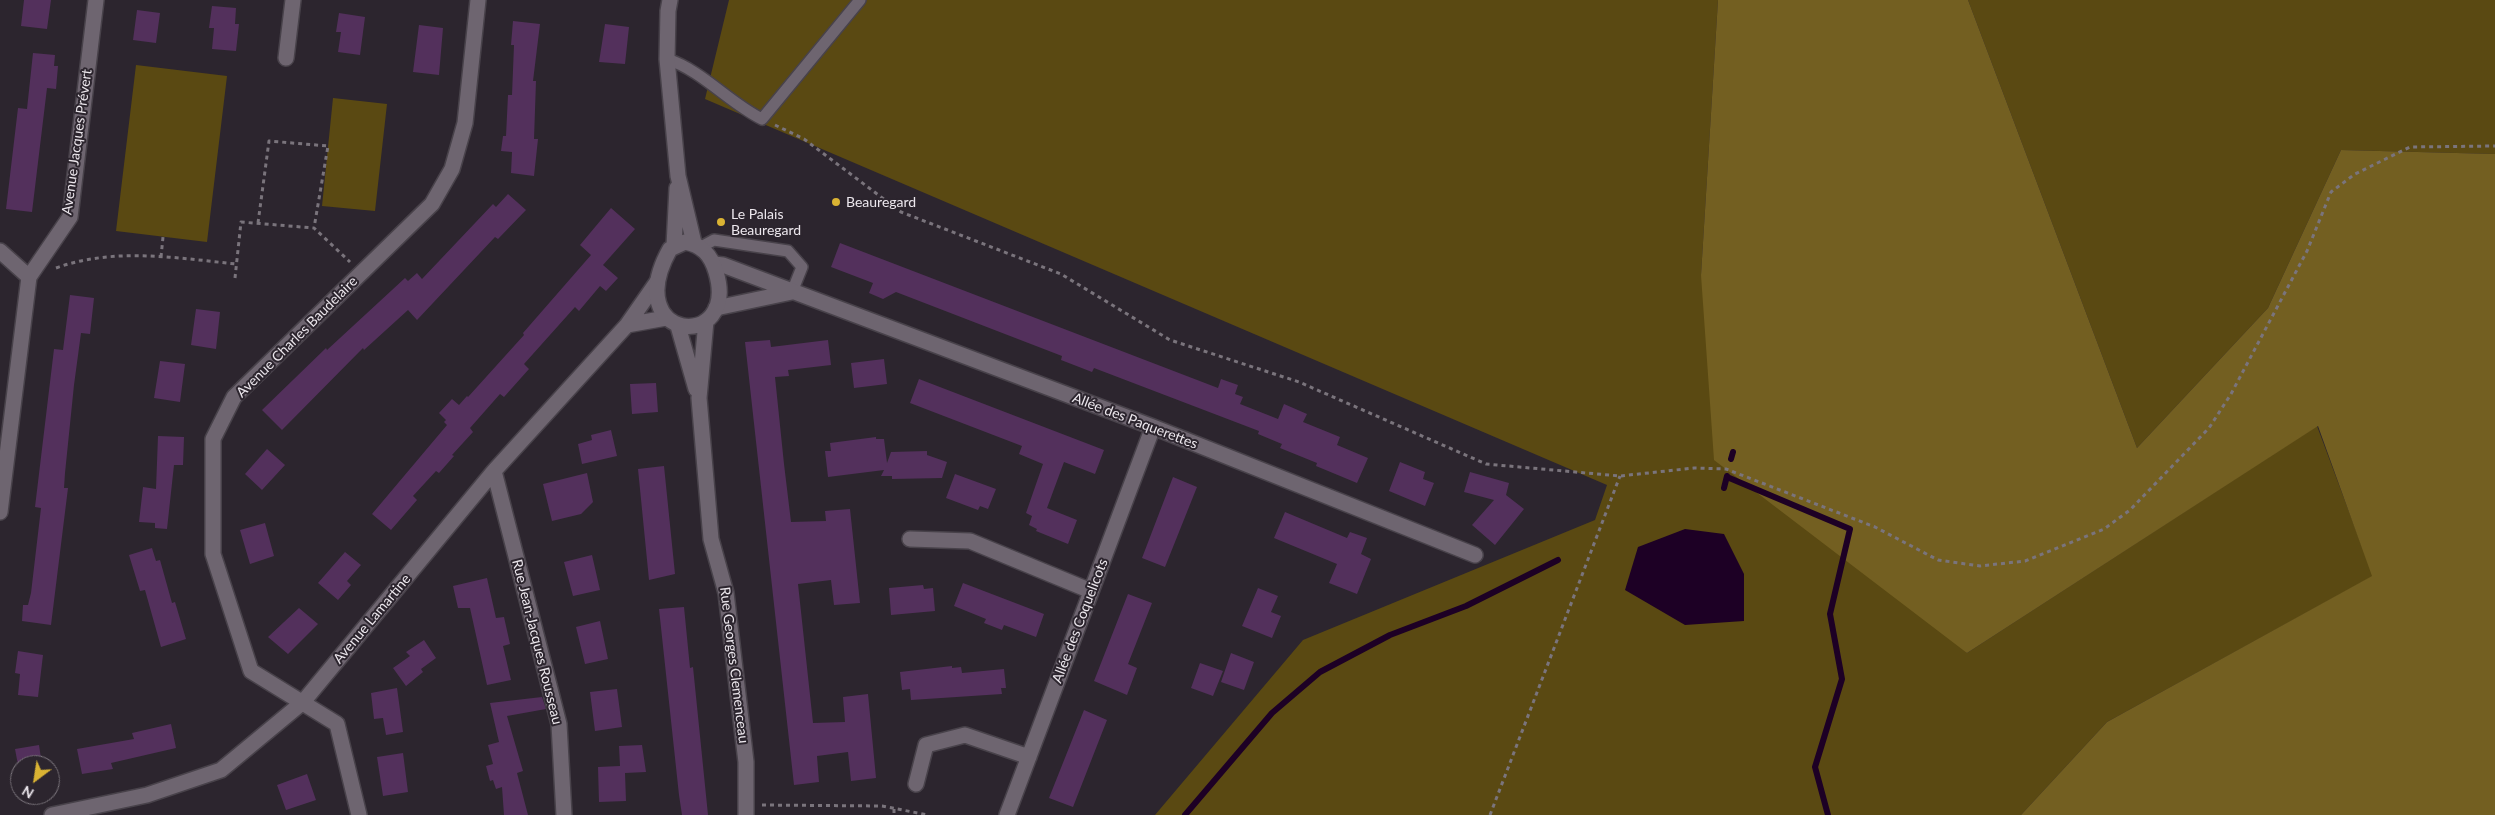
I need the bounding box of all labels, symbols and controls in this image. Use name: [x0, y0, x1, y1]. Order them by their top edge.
street label: Avenue Jacques Prévert: [58, 68, 96, 216]
place label: Beauregard: [846, 194, 916, 210]
marker: Beauregard: [830, 196, 842, 208]
place label: Le Palais Beauregard: [731, 206, 801, 238]
marker: Le Palais Beauregard: [715, 216, 727, 228]
street label: Avenue Charles Baudelaire: [233, 273, 361, 401]
street label: Allée des Paquerettes: [1070, 389, 1200, 453]
street label: Allée des Coquelicots: [1049, 557, 1111, 685]
street label: Rue Jean-Jacques Rousseau: [508, 558, 566, 726]
street label: Avenue Lamartine: [330, 571, 414, 667]
street label: Rue Georges Clemenceau: [716, 586, 752, 744]
north arrow: [10, 755, 60, 805]
text: N: [19, 782, 37, 802]

